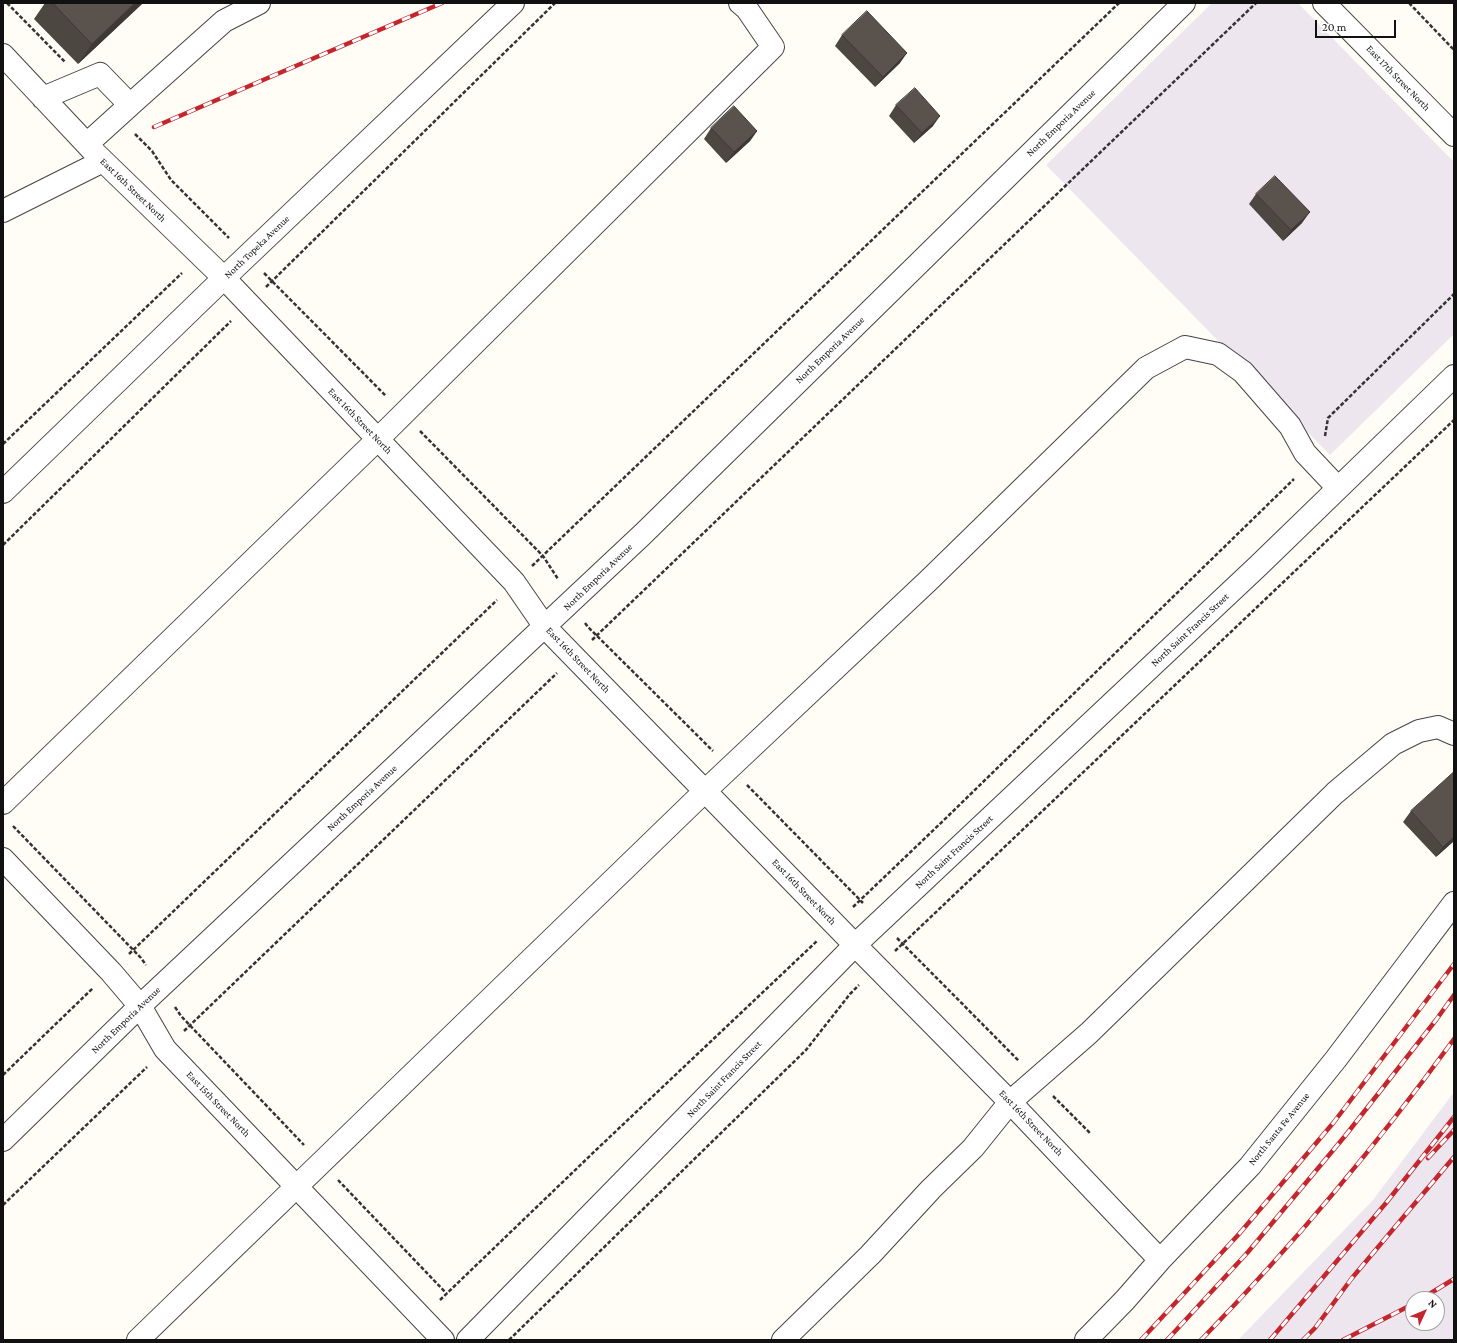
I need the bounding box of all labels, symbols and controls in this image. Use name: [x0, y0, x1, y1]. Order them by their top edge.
scale bar: [1317, 12, 1398, 38]
text: 20 m: [1322, 20, 1346, 34]
street label: East 17th Street North: [1364, 43, 1432, 113]
street label: North Emporia Avenue: [1024, 87, 1098, 159]
street label: East 16th Street North: [98, 155, 168, 225]
street label: North Topeka Avenue: [222, 213, 292, 281]
street label: North Emporia Avenue: [793, 314, 867, 386]
street label: East 16th Street North: [325, 386, 395, 456]
street label: North Emporia Avenue: [561, 541, 635, 613]
street label: North Saint Francis Street: [1149, 591, 1231, 669]
street label: East 16th Street North: [543, 625, 613, 695]
street label: North Emporia Avenue: [324, 762, 400, 834]
street label: North Saint Francis Street: [913, 813, 995, 891]
street label: East 16th Street North: [769, 857, 839, 927]
street label: North Emporia Avenue: [89, 984, 163, 1056]
street label: North Saint Francis Street: [684, 1038, 764, 1120]
street label: East 15th Street North: [184, 1069, 252, 1139]
street label: East 16th Street North: [996, 1088, 1066, 1158]
street label: North Santa Fe Avenue: [1246, 1090, 1312, 1168]
north arrow: [1405, 1291, 1445, 1331]
text: N: [1426, 1296, 1440, 1310]

